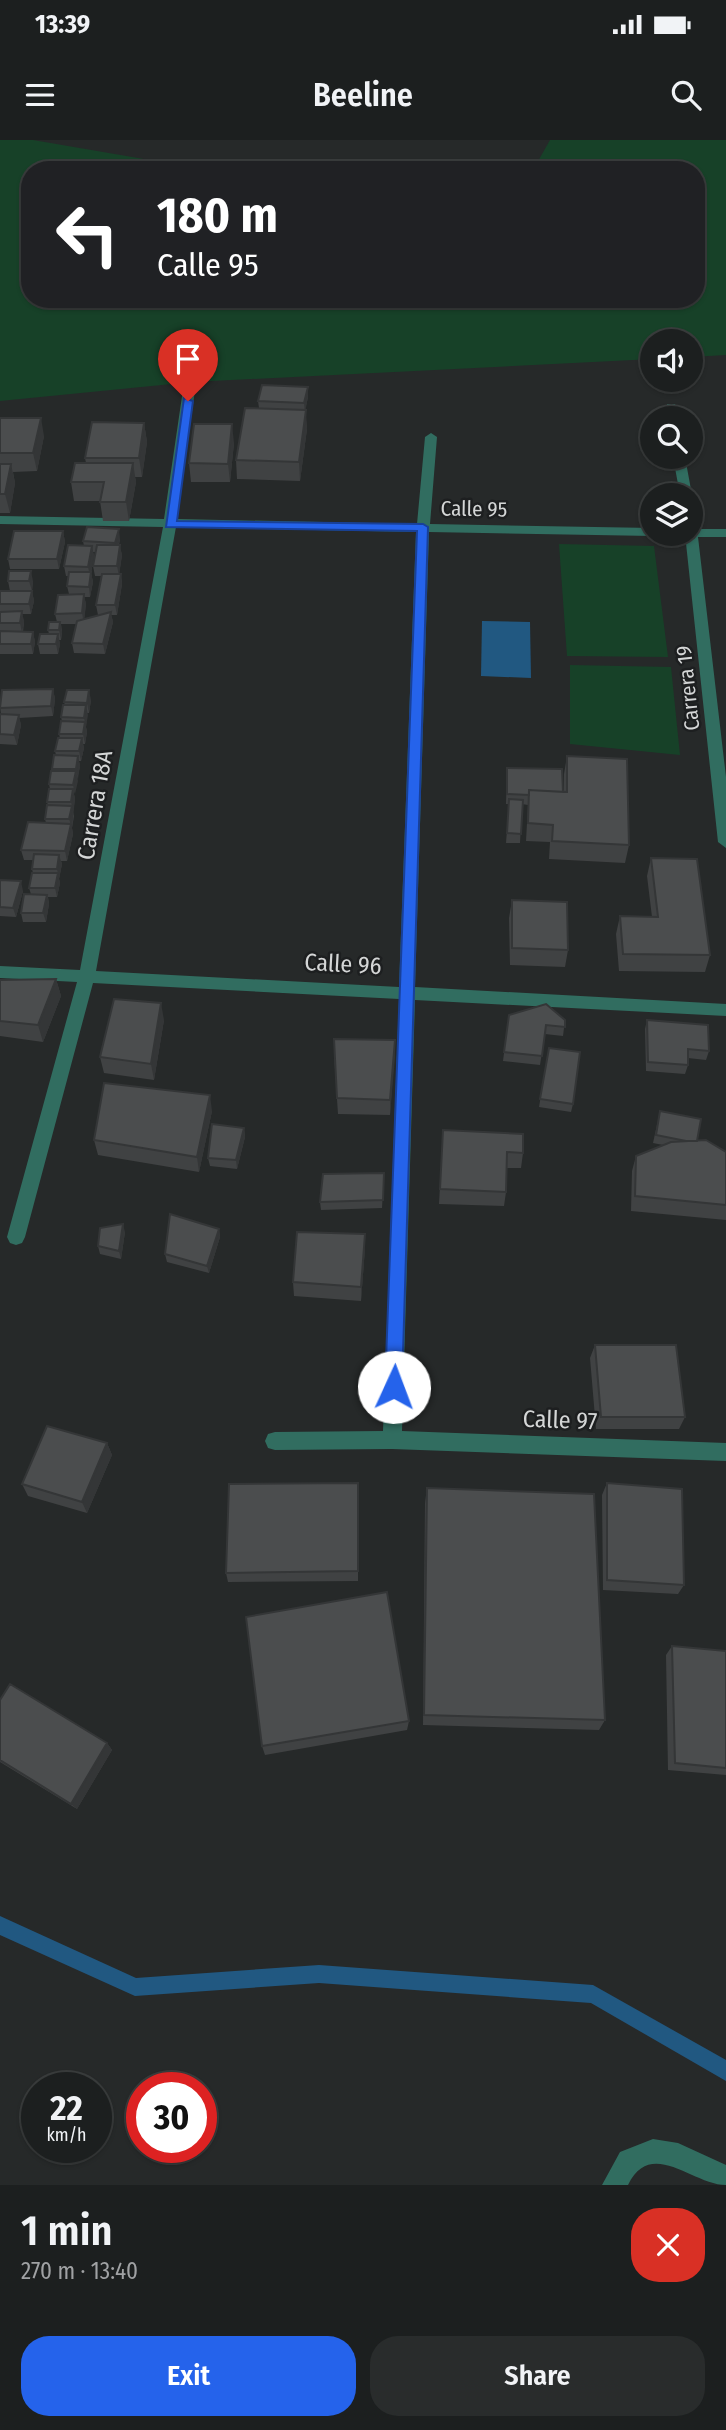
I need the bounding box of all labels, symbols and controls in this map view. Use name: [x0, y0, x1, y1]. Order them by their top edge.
text: 13:39: [35, 9, 90, 40]
icon: menu: [21, 76, 59, 114]
text: Beeline: [313, 76, 413, 114]
icon: search: [667, 76, 705, 114]
text: 180 m: [157, 186, 278, 245]
icon: left: [42, 189, 133, 280]
text: Calle 95: [157, 246, 259, 284]
pin: [158, 329, 218, 401]
map controls: [640, 329, 703, 546]
button: sound: [640, 329, 703, 392]
icon: arrive: [169, 340, 207, 378]
button: search: [640, 406, 703, 469]
button: layers: [640, 483, 703, 546]
street label: Calle 95: [440, 495, 508, 523]
street label: Carrera 19: [671, 644, 705, 732]
street label: Carrera 18A: [72, 748, 118, 862]
street label: Calle 96: [304, 948, 382, 980]
position arrow: [357, 1350, 431, 1424]
street label: Calle 97: [522, 1405, 598, 1435]
speed limit sign: 30: [126, 2072, 217, 2163]
text: 22: [50, 2087, 83, 2129]
text: km/h: [46, 2124, 87, 2146]
text: 1 min: [21, 2206, 112, 2256]
button: close: [631, 2208, 705, 2282]
text: 270 m · 13:40: [21, 2257, 138, 2285]
button: Exit: [21, 2336, 356, 2416]
button: Share: [370, 2336, 705, 2416]

